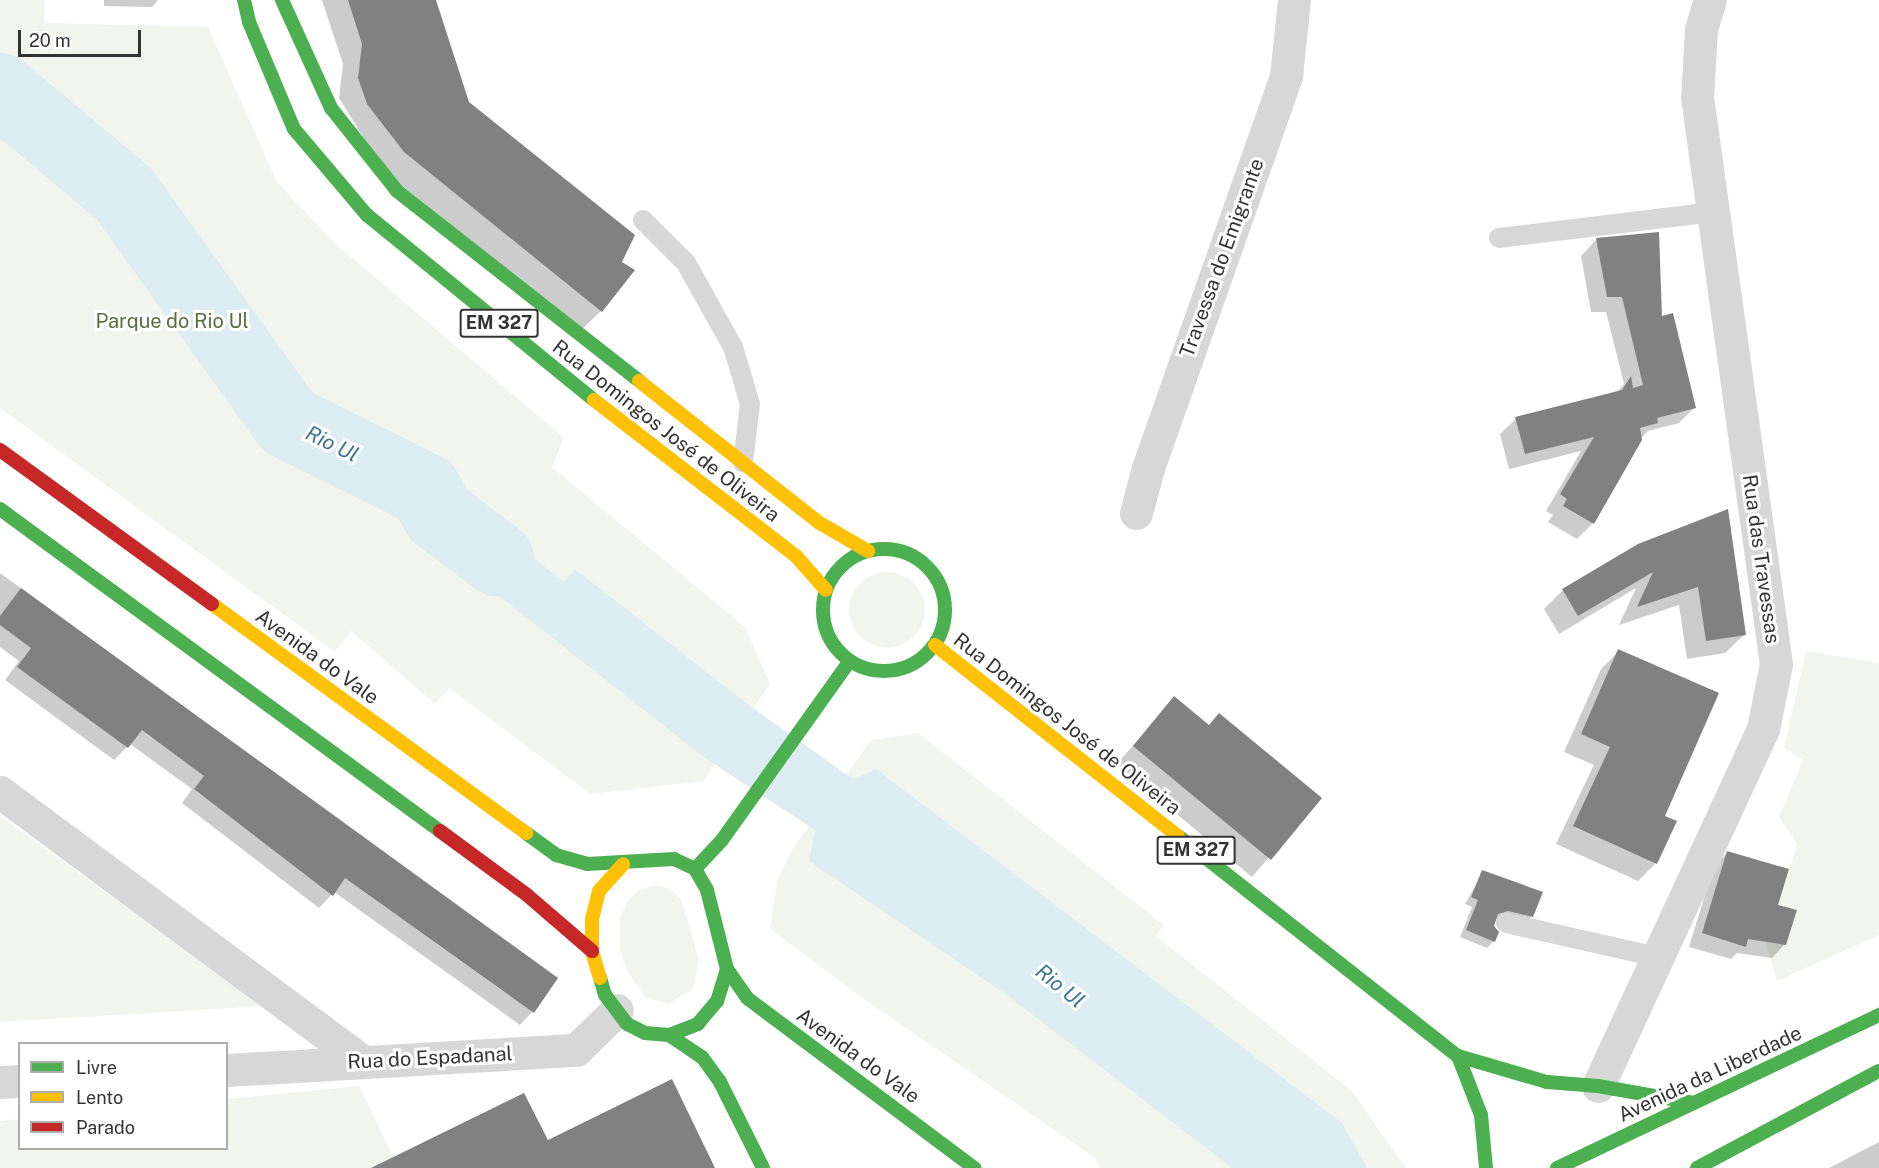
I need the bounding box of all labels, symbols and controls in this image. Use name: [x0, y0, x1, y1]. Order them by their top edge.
scale bar: [21, 18, 144, 56]
text: 20 m: [29, 30, 71, 51]
street label: Travessa do Emigrante: [1175, 155, 1269, 361]
road number: EM 327: [458, 308, 540, 338]
park label: Parque do Rio Ul: [95, 309, 249, 333]
street label: Rua Domingos José de Oliveira: [547, 335, 785, 527]
water label: Rio Ul: [301, 420, 363, 468]
street label: Rua das Travessas: [1737, 473, 1785, 645]
street label: Avenida do Vale: [250, 604, 384, 710]
street label: Rua Domingos José de Oliveira: [948, 628, 1186, 820]
road number: EM 327: [1156, 835, 1236, 865]
water label: Rio Ul: [1030, 959, 1090, 1013]
street label: Avenida do Vale: [791, 1003, 925, 1109]
street label: Avenida da Liberdade: [1614, 1021, 1806, 1127]
legend: [18, 1042, 228, 1150]
street label: Rua do Espadanal: [347, 1042, 513, 1074]
text: Livre: [76, 1057, 117, 1078]
text: Lento: [76, 1087, 123, 1108]
text: Parado: [76, 1117, 135, 1138]

